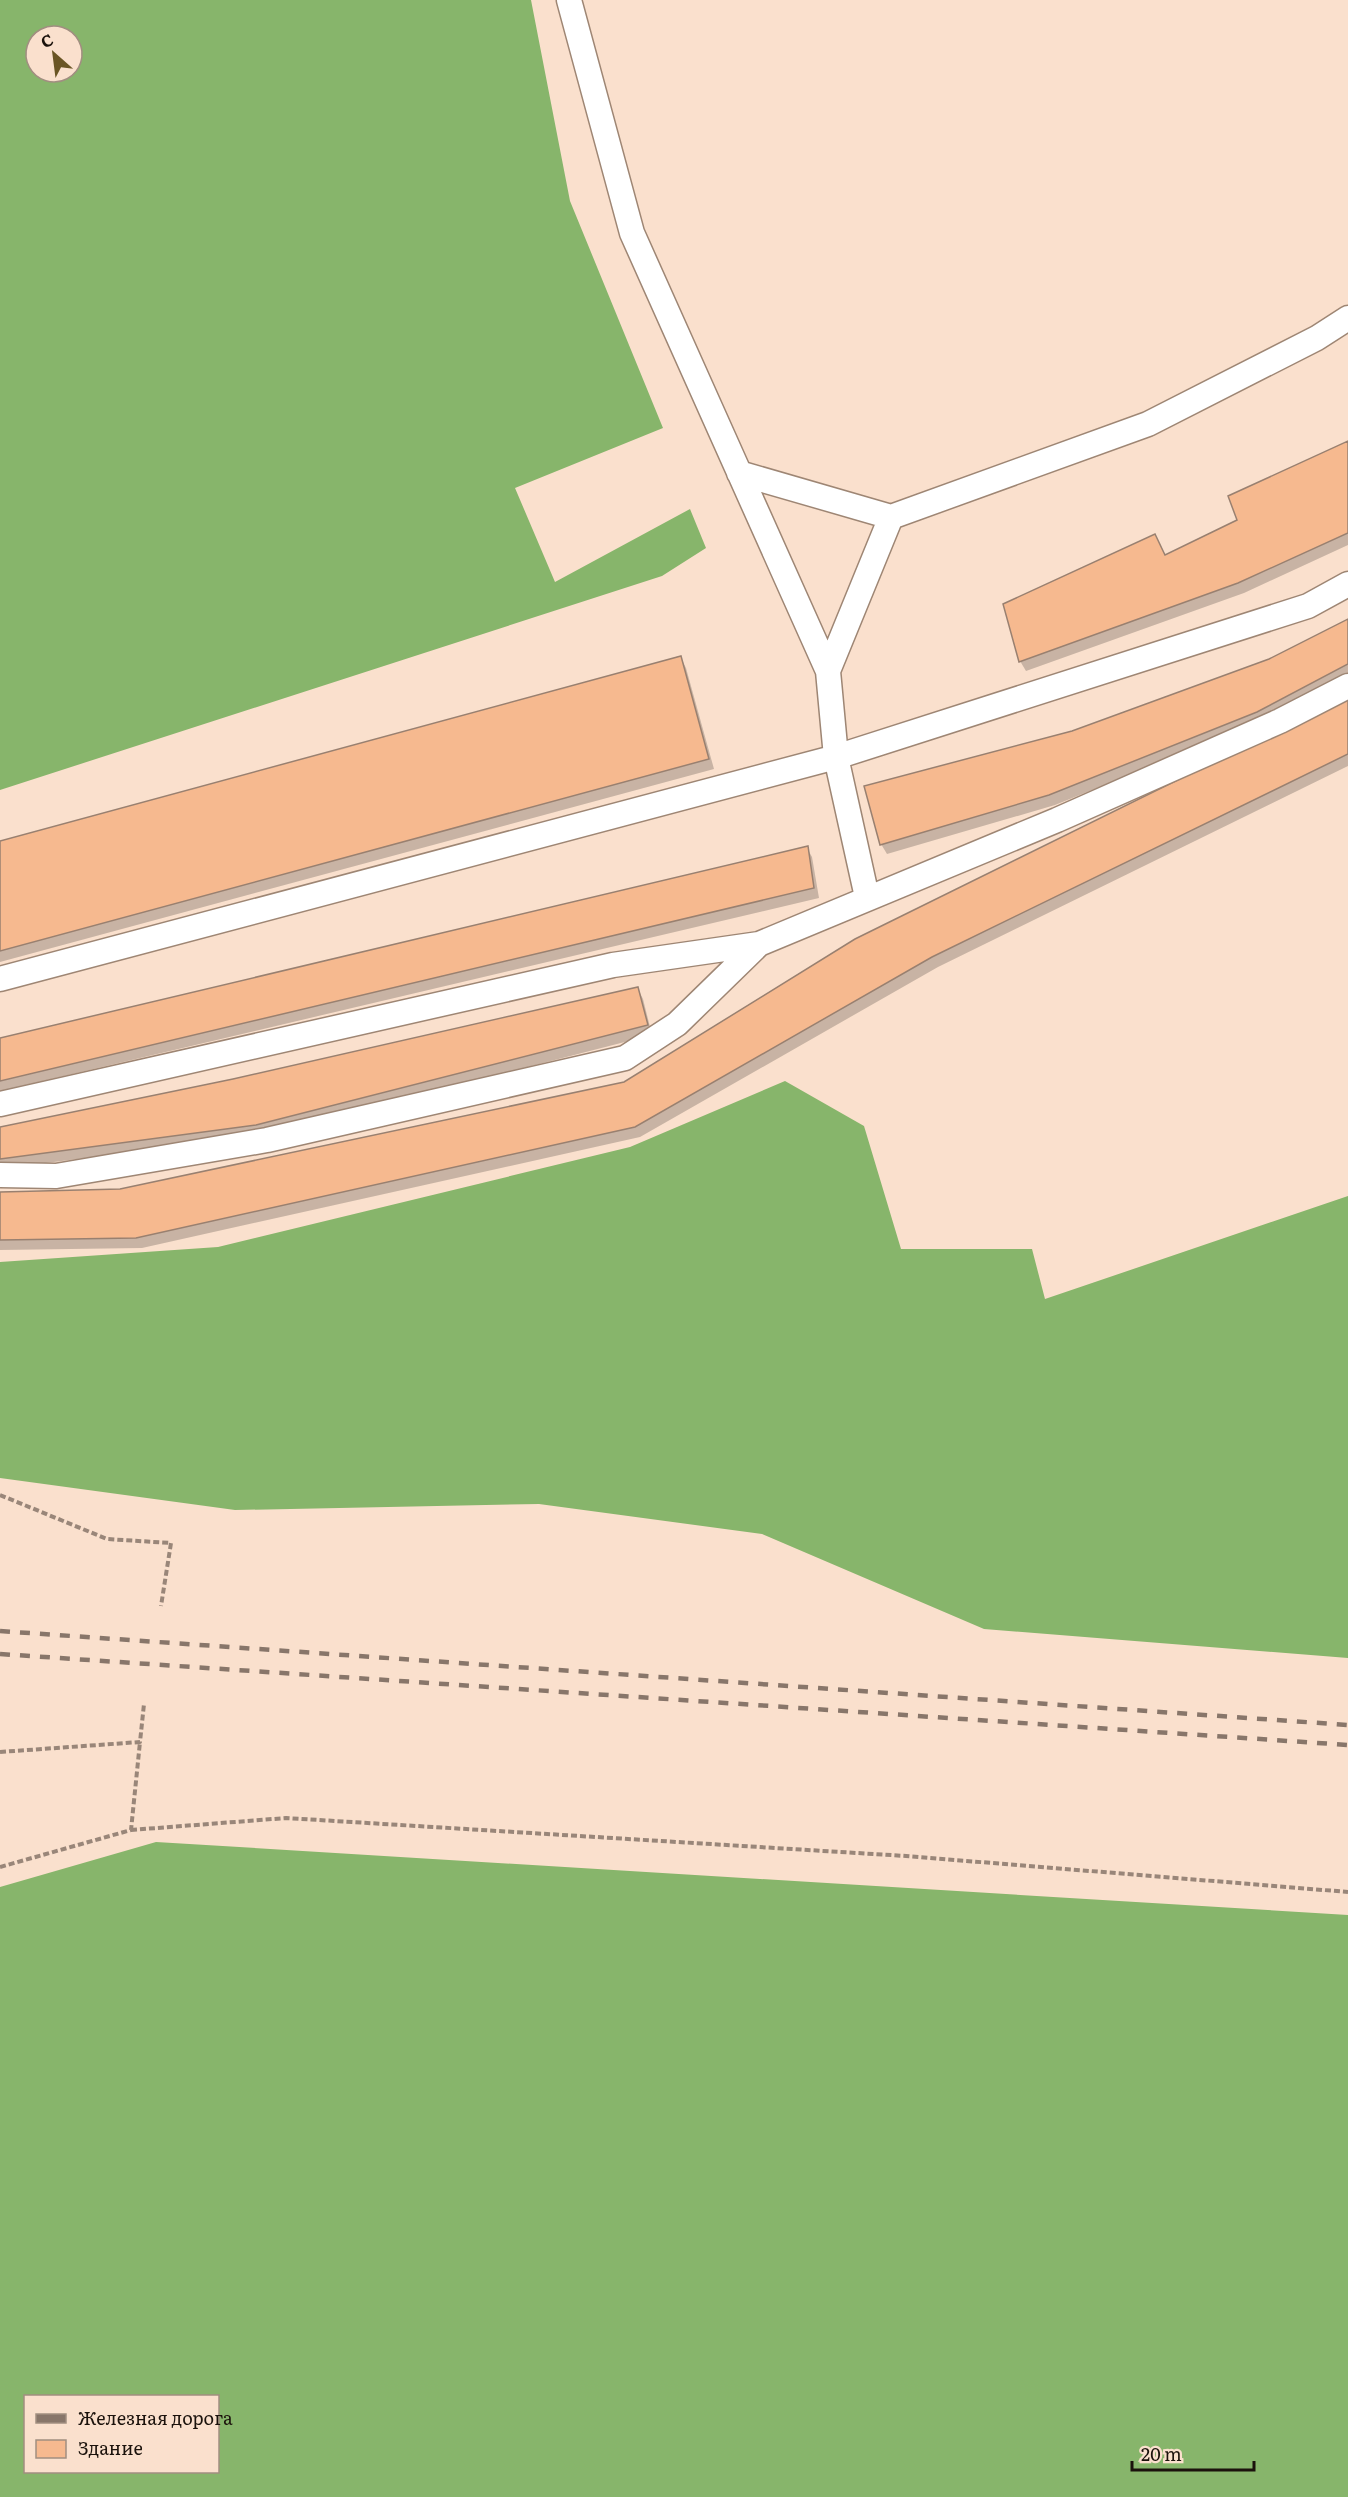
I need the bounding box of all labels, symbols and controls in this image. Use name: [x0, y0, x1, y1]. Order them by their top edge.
north arrow: [24, 24, 84, 84]
text: С: [36, 27, 57, 53]
legend: [24, 2395, 219, 2473]
text: Железная дорога: [78, 2404, 233, 2431]
text: Здание: [78, 2434, 143, 2461]
scale bar: [1132, 2434, 1254, 2472]
text: 20 m: [1141, 2440, 1182, 2467]

